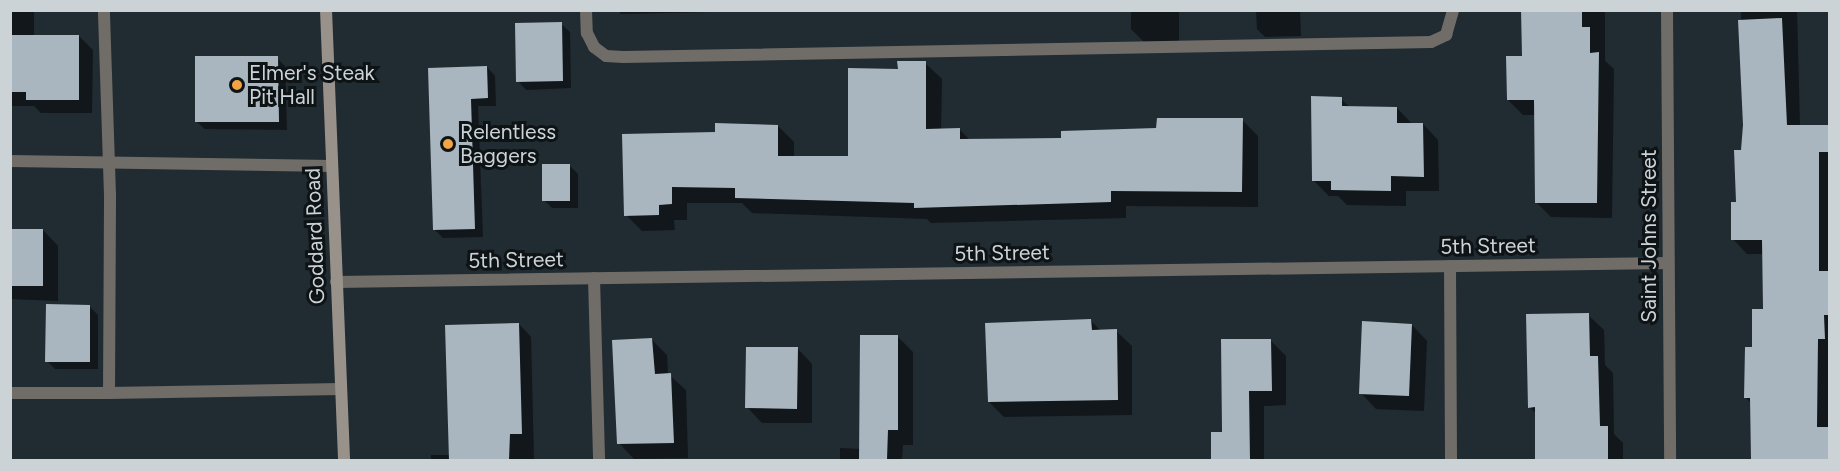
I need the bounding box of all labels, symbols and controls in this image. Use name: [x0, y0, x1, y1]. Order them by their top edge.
place label: Elmer's Steak Pit Hall: [249, 60, 375, 110]
marker: Elmer's Steak Pit Hall: [230, 78, 244, 92]
place label: Relentless Baggers: [460, 119, 556, 169]
marker: Relentless Baggers: [441, 137, 455, 151]
street label: Saint Johns Street: [1636, 149, 1662, 323]
street label: Goddard Road: [300, 167, 330, 305]
street label: 5th Street: [1440, 233, 1536, 259]
street label: 5th Street: [954, 240, 1050, 266]
street label: 5th Street: [468, 247, 564, 273]

